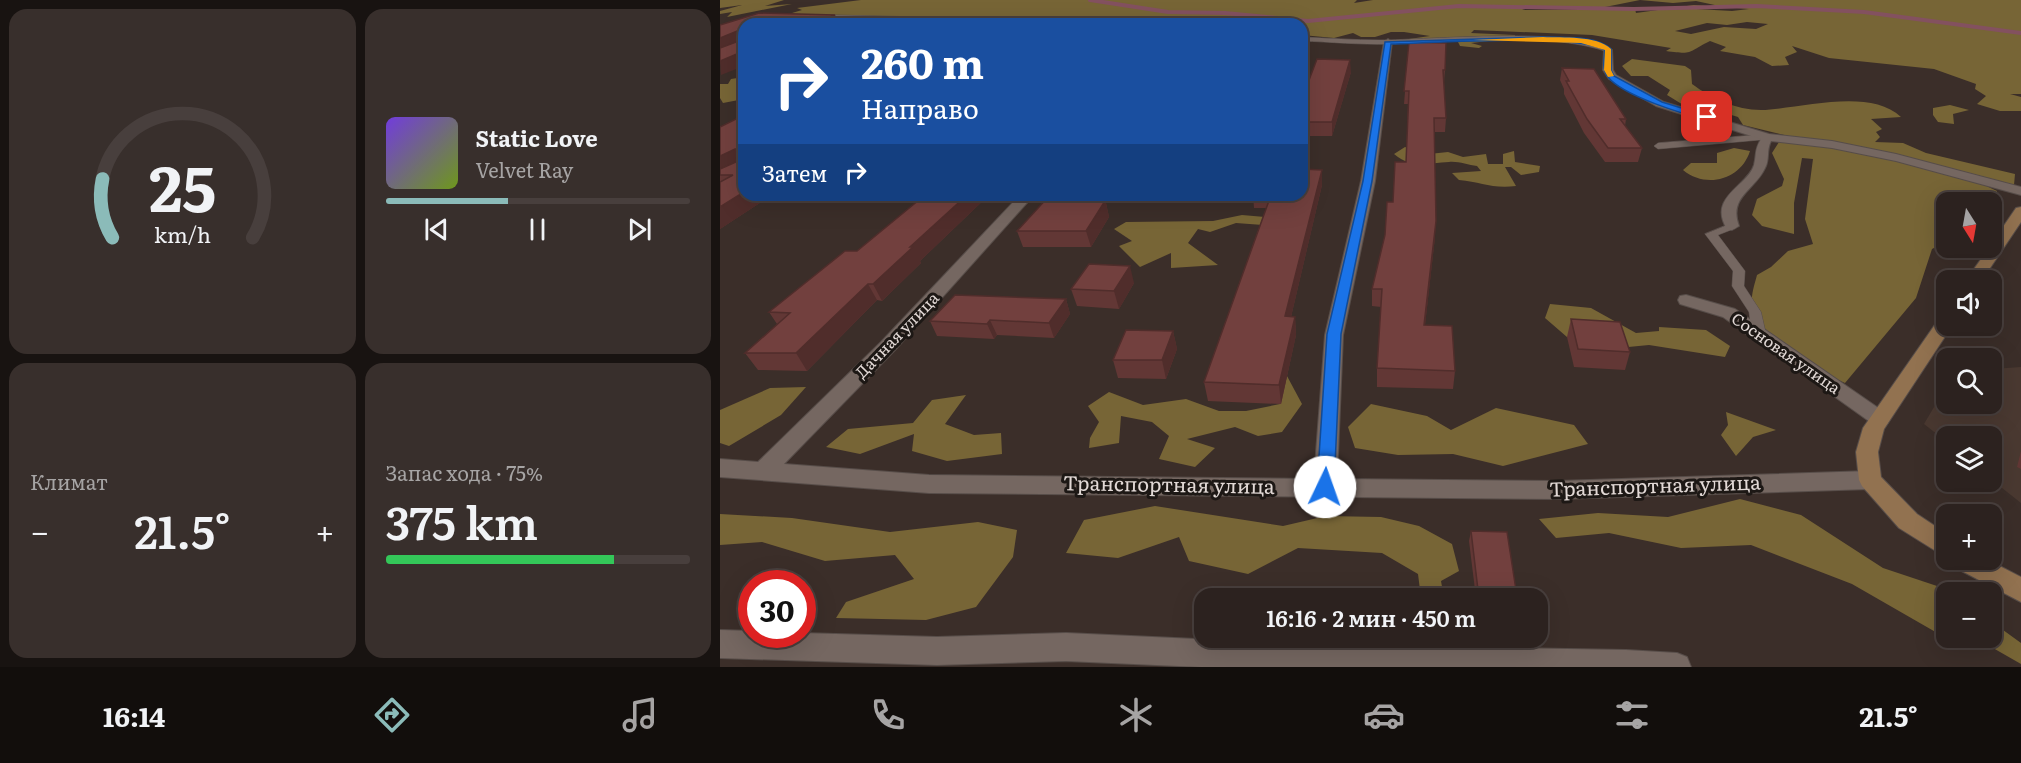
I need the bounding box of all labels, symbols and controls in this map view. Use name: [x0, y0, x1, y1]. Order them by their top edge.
text: 260 m: [861, 30, 984, 92]
icon: right: [762, 42, 840, 120]
text: Направо: [861, 87, 979, 127]
pin: [1681, 91, 1732, 142]
icon: arrive: [1690, 100, 1723, 133]
text: Static Love: [476, 121, 598, 154]
text: 25: [149, 140, 216, 232]
text: Velvet Ray: [476, 154, 573, 184]
text: Затем: [762, 156, 827, 189]
icon: right: [839, 156, 872, 189]
north arrow: [1936, 192, 2002, 258]
map controls: [1936, 192, 2002, 648]
icon: previous: [420, 213, 453, 246]
icon: pause: [521, 213, 554, 246]
icon: next: [623, 213, 656, 246]
text: km/h: [154, 219, 211, 251]
button: sound: [1936, 270, 2002, 336]
street label: Дачная улица: [849, 286, 944, 383]
street label: Сосновая улица: [1727, 306, 1846, 399]
button: search: [1936, 348, 2002, 414]
button: layers: [1936, 426, 2002, 492]
position arrow: [1293, 455, 1357, 519]
text: Запас хода · 75%: [386, 457, 543, 487]
street label: Транспортная улица: [1549, 465, 1761, 503]
text: Климат: [30, 466, 108, 496]
street label: Транспортная улица: [1063, 466, 1275, 500]
text: 375 km: [386, 487, 538, 554]
text: 21.5°: [134, 496, 230, 563]
button: +: [1936, 504, 2002, 570]
text: −: [30, 505, 49, 554]
text: +: [315, 505, 335, 554]
speed limit sign: 30: [738, 570, 816, 648]
button: −: [1936, 582, 2002, 648]
text: 16:16 · 2 мин · 450 m: [1266, 601, 1476, 634]
icon: directions: [371, 694, 413, 736]
icon: music: [619, 694, 661, 736]
icon: phone: [867, 694, 909, 736]
icon: climate: [1115, 694, 1157, 736]
icon: car: [1363, 694, 1405, 736]
icon: filters: [1611, 694, 1653, 736]
text: 16:14: [103, 695, 165, 735]
text: 21.5°: [1859, 695, 1918, 735]

